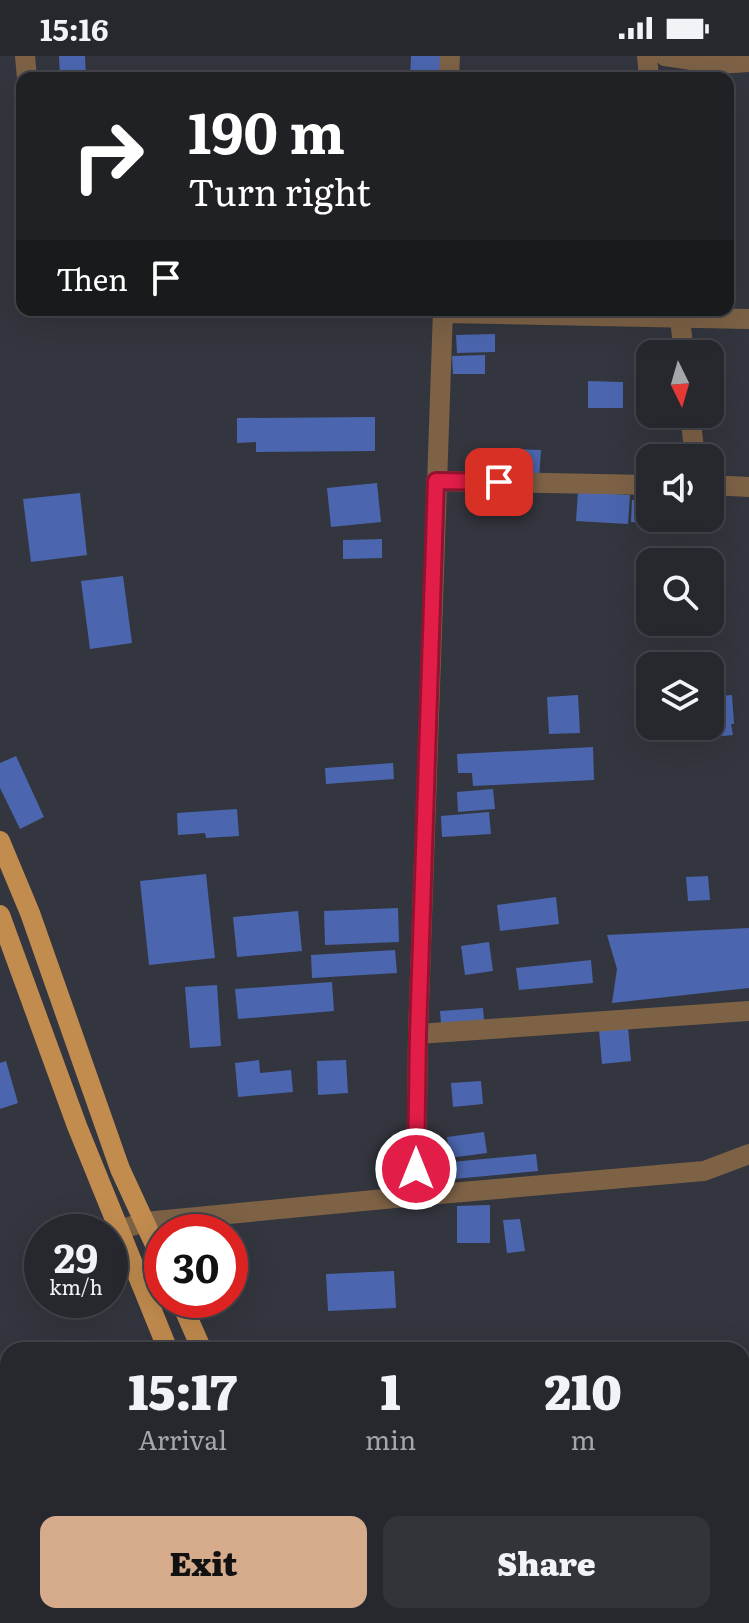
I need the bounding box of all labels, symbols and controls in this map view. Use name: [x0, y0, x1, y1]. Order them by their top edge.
text: 15:16: [40, 6, 109, 50]
text: 190 m: [188, 88, 345, 171]
icon: right: [56, 104, 160, 208]
text: Turn right: [188, 164, 371, 217]
text: Then: [56, 256, 128, 300]
icon: arrive: [144, 256, 188, 300]
north arrow: [636, 340, 724, 428]
map controls: [636, 340, 724, 740]
button: sound: [636, 444, 724, 532]
pin: [465, 448, 533, 516]
icon: arrive: [477, 460, 521, 504]
button: search: [636, 548, 724, 636]
button: layers: [636, 652, 724, 740]
position arrow: [374, 1127, 458, 1211]
speed limit sign: 30: [144, 1214, 248, 1318]
text: 29: [54, 1226, 98, 1285]
text: km/h: [49, 1271, 103, 1301]
text: 15:17: [128, 1354, 237, 1425]
text: 1: [381, 1354, 401, 1425]
text: 210: [544, 1354, 622, 1425]
text: Arrival: [138, 1419, 227, 1458]
text: min: [365, 1419, 416, 1458]
text: m: [570, 1419, 596, 1458]
button: Exit: [40, 1516, 367, 1608]
button: Share: [383, 1516, 710, 1608]

